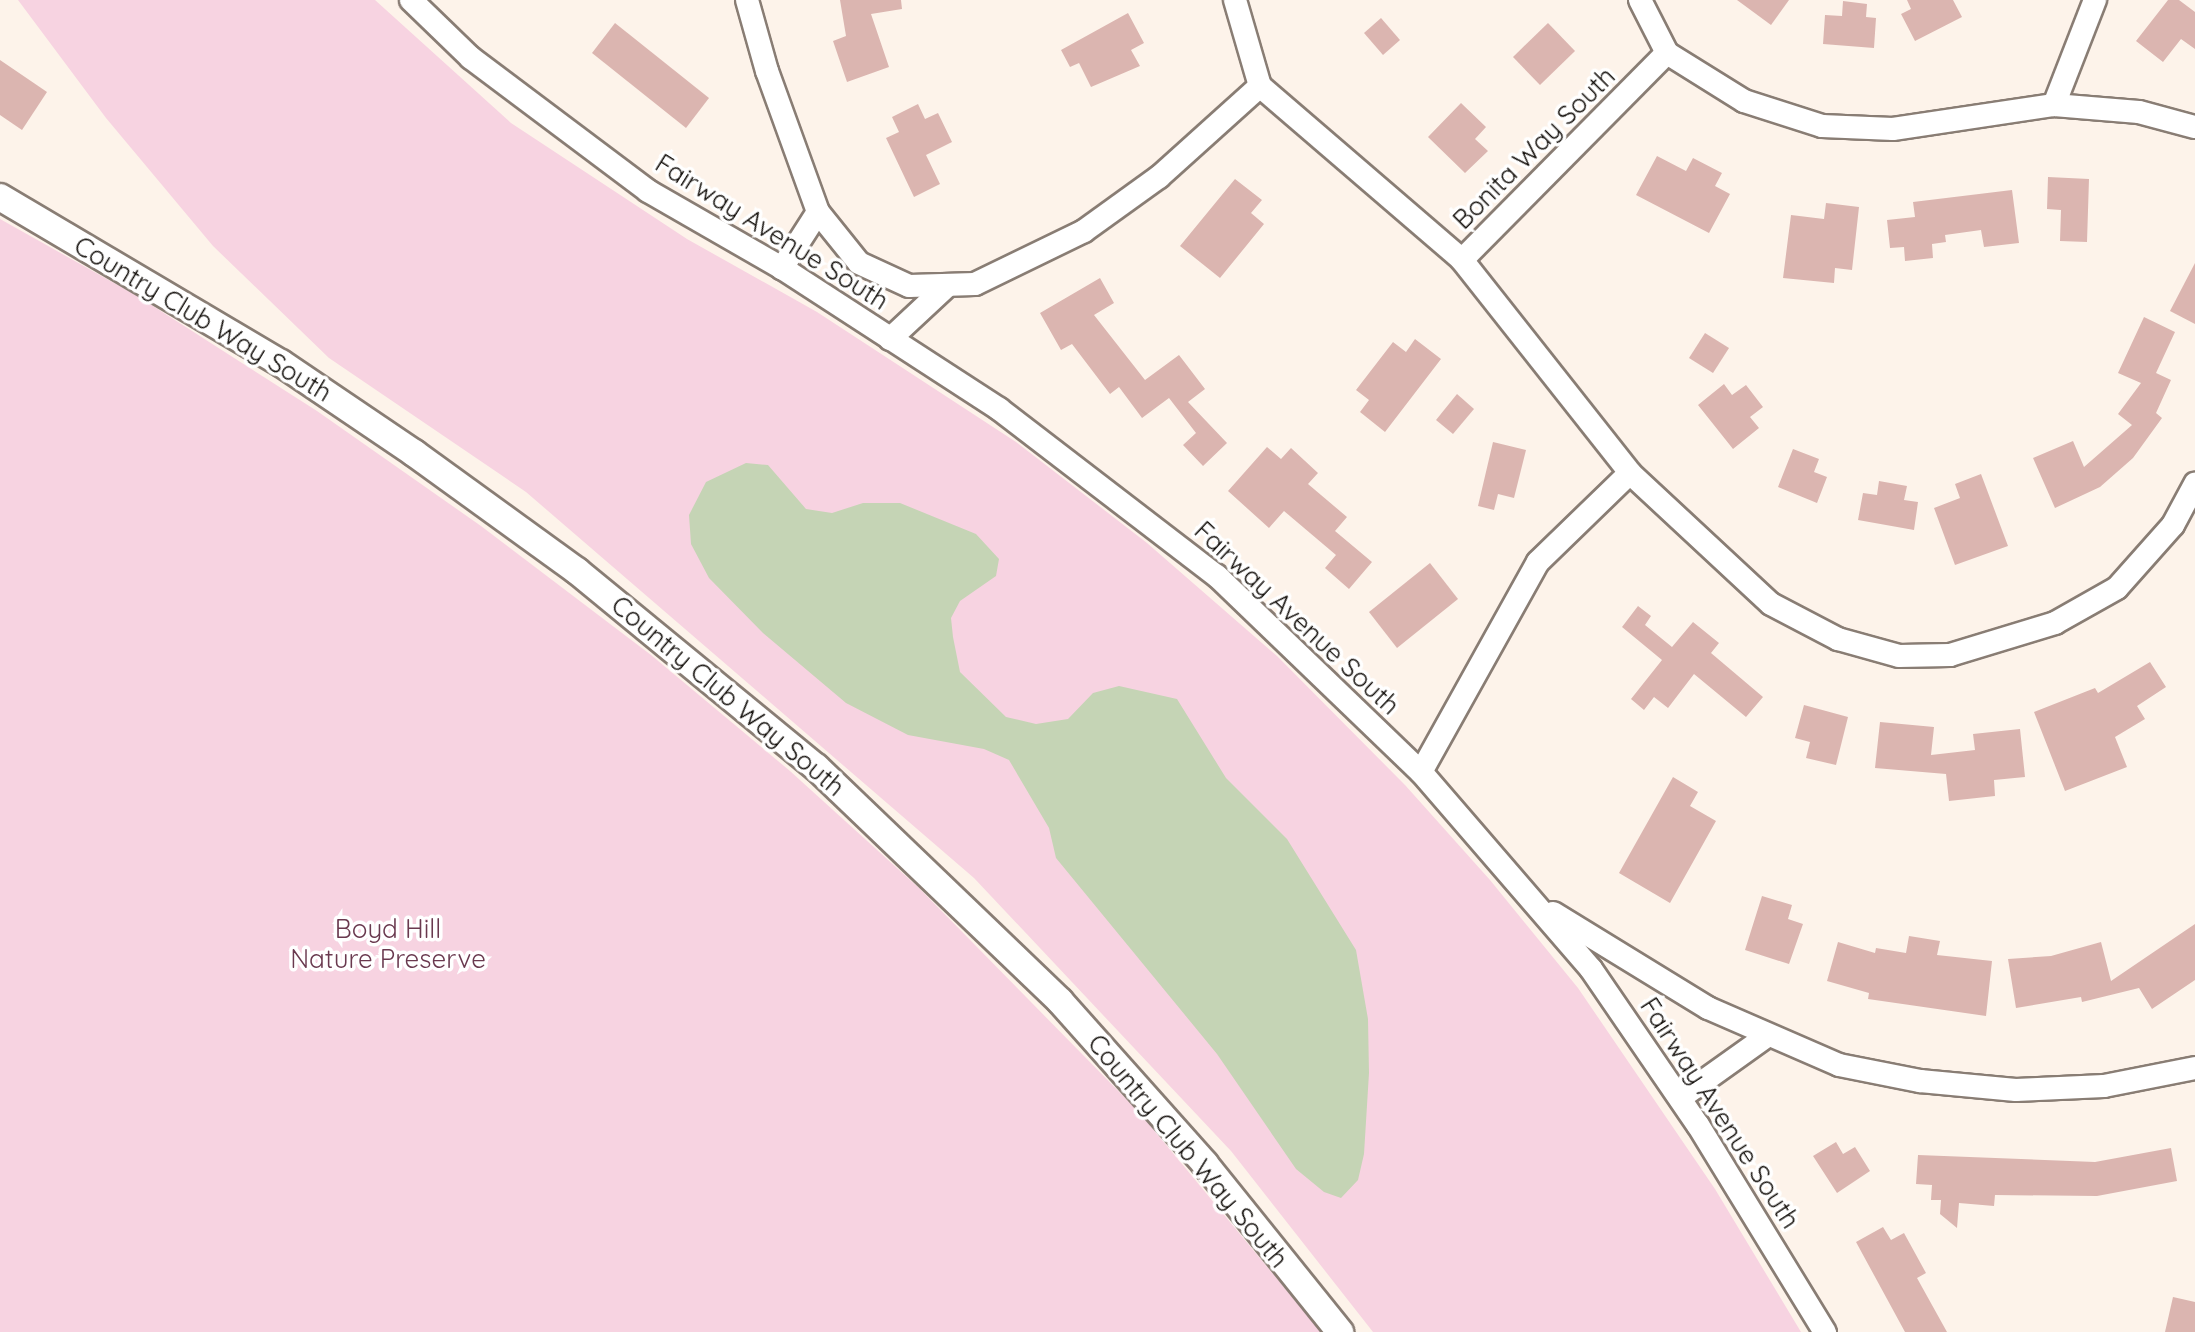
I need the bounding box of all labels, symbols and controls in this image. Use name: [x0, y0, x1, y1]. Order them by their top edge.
street label: Bonita Way South: [1447, 61, 1621, 235]
street label: Fairway Avenue South: [650, 148, 894, 316]
street label: Country Club Way South: [69, 230, 337, 408]
street label: Fairway Avenue South: [1188, 515, 1406, 721]
street label: Country Club Way South: [605, 589, 851, 803]
park label: Boyd Hill Nature Preserve: [290, 913, 486, 974]
street label: Fairway Avenue South: [1634, 992, 1806, 1234]
street label: Country Club Way South: [1081, 1028, 1295, 1274]

